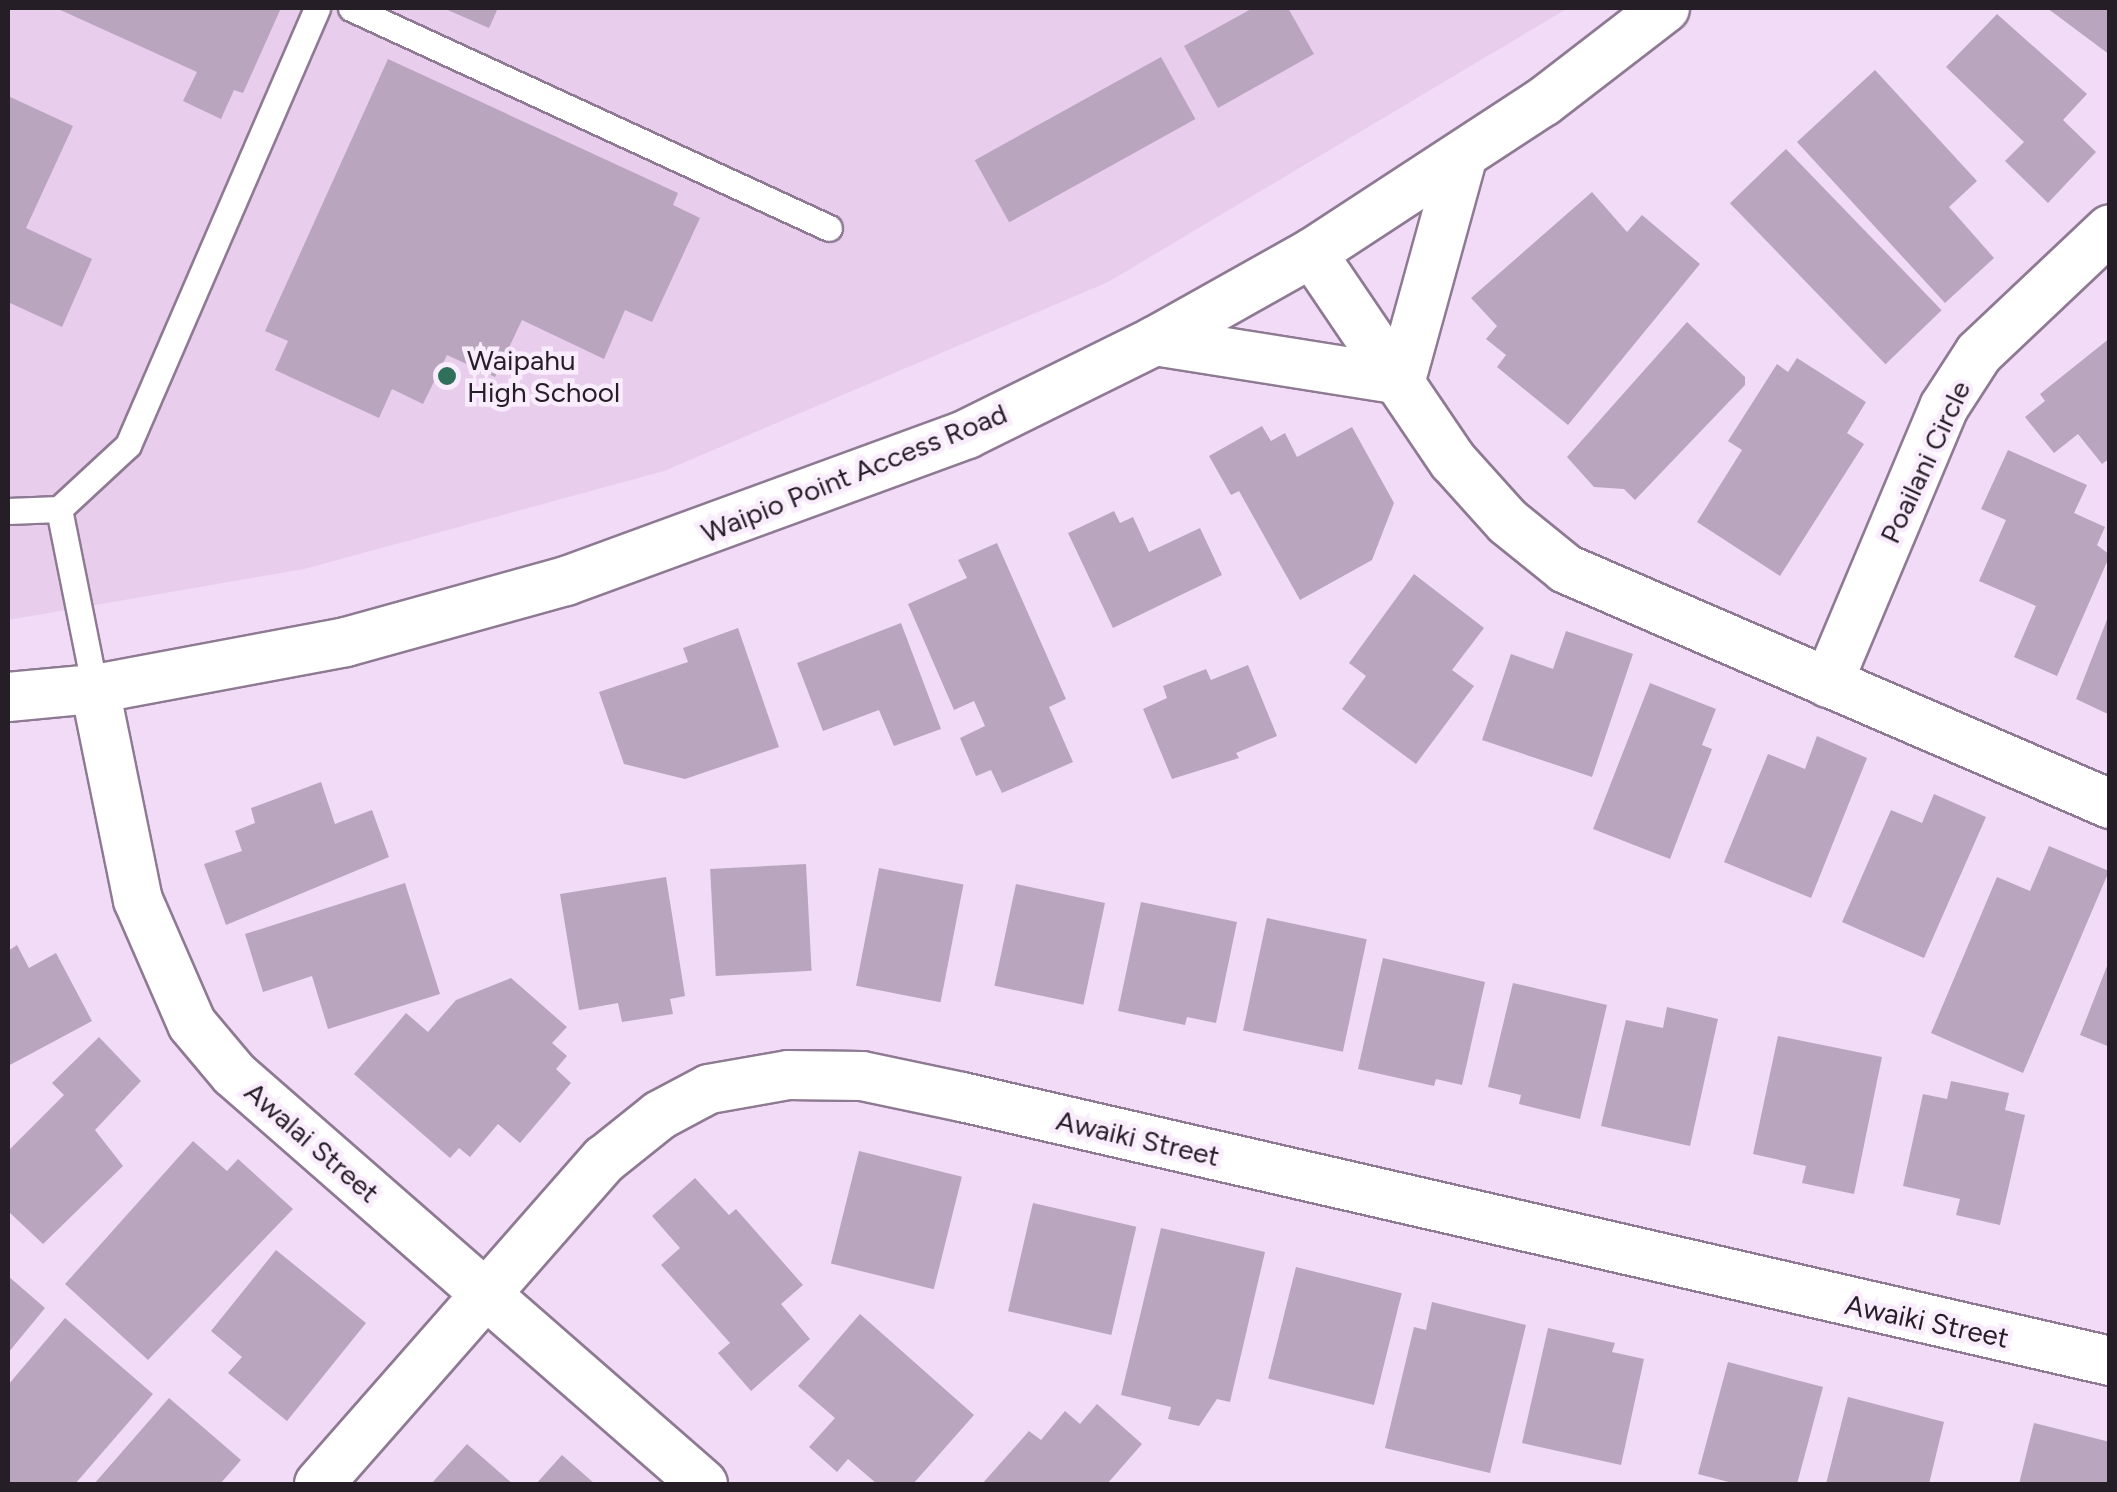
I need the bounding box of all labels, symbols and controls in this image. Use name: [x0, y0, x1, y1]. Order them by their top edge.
place label: Waipahu High School: [467, 343, 620, 409]
marker: Waipahu High School: [436, 365, 458, 387]
street label: Poailani Circle: [1873, 376, 1977, 548]
street label: Waipio Point Access Road: [696, 396, 1012, 550]
street label: Awalai Street: [238, 1075, 386, 1209]
street label: Awaiki Street: [1053, 1103, 1223, 1173]
street label: Awaiki Street: [1842, 1287, 2012, 1355]

